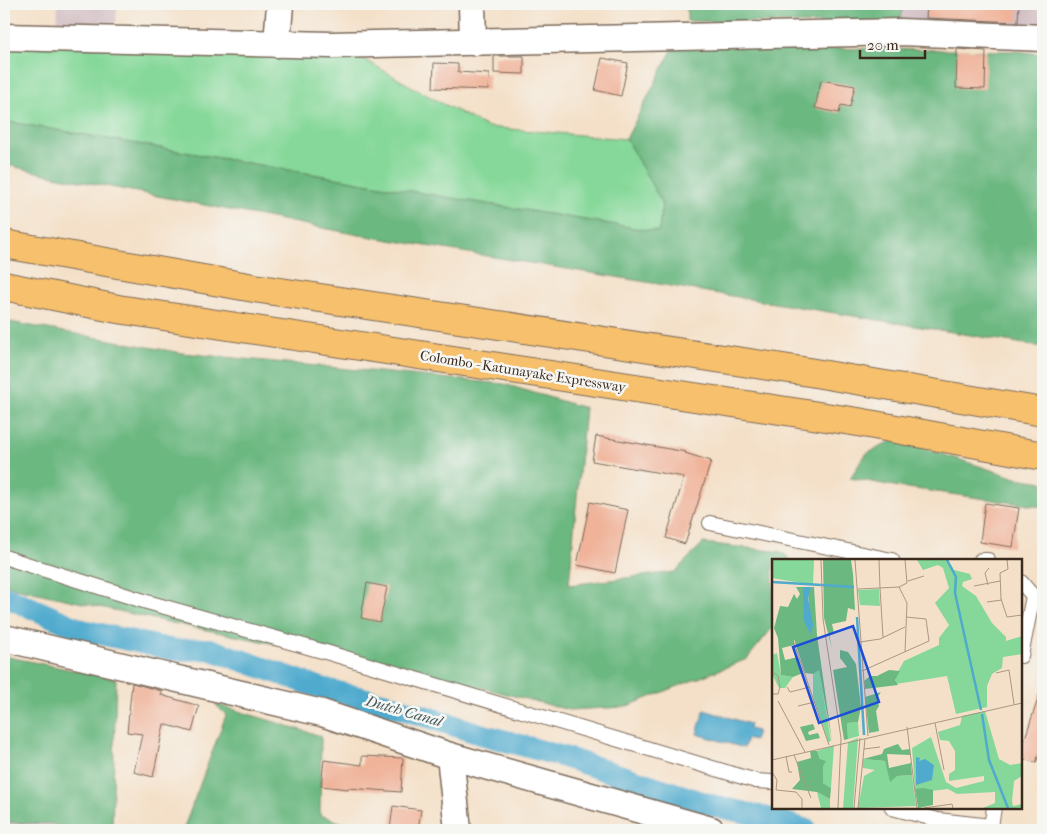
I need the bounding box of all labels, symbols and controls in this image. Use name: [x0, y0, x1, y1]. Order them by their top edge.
scale bar: [860, 28, 924, 60]
text: 20 m: [867, 36, 899, 54]
street label: Colombo - Katunayake Expressway: [419, 347, 628, 396]
inset map: [772, 559, 1022, 809]
water label: Dutch Canal: [363, 691, 446, 731]

